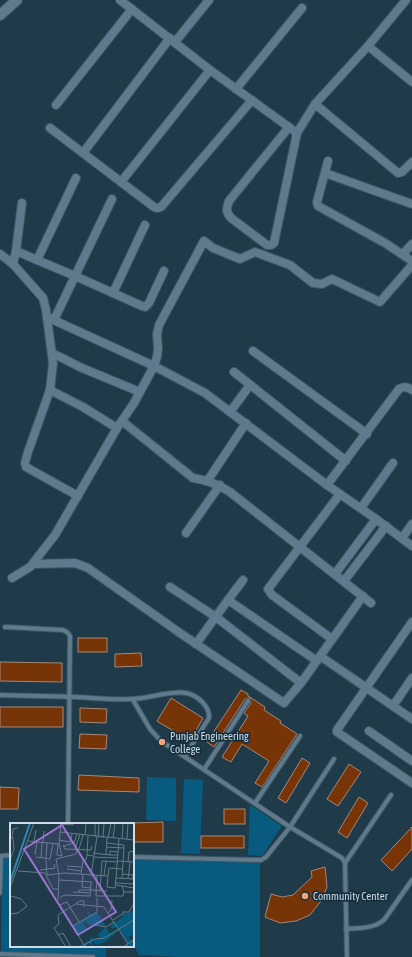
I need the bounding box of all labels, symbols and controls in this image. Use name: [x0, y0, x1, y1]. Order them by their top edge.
place label: Punjab Engineering College: [170, 730, 249, 755]
marker: Punjab Engineering College: [157, 737, 167, 747]
inset map: [10, 823, 134, 947]
place label: Community Center: [313, 890, 389, 902]
marker: Community Center: [300, 891, 310, 901]

